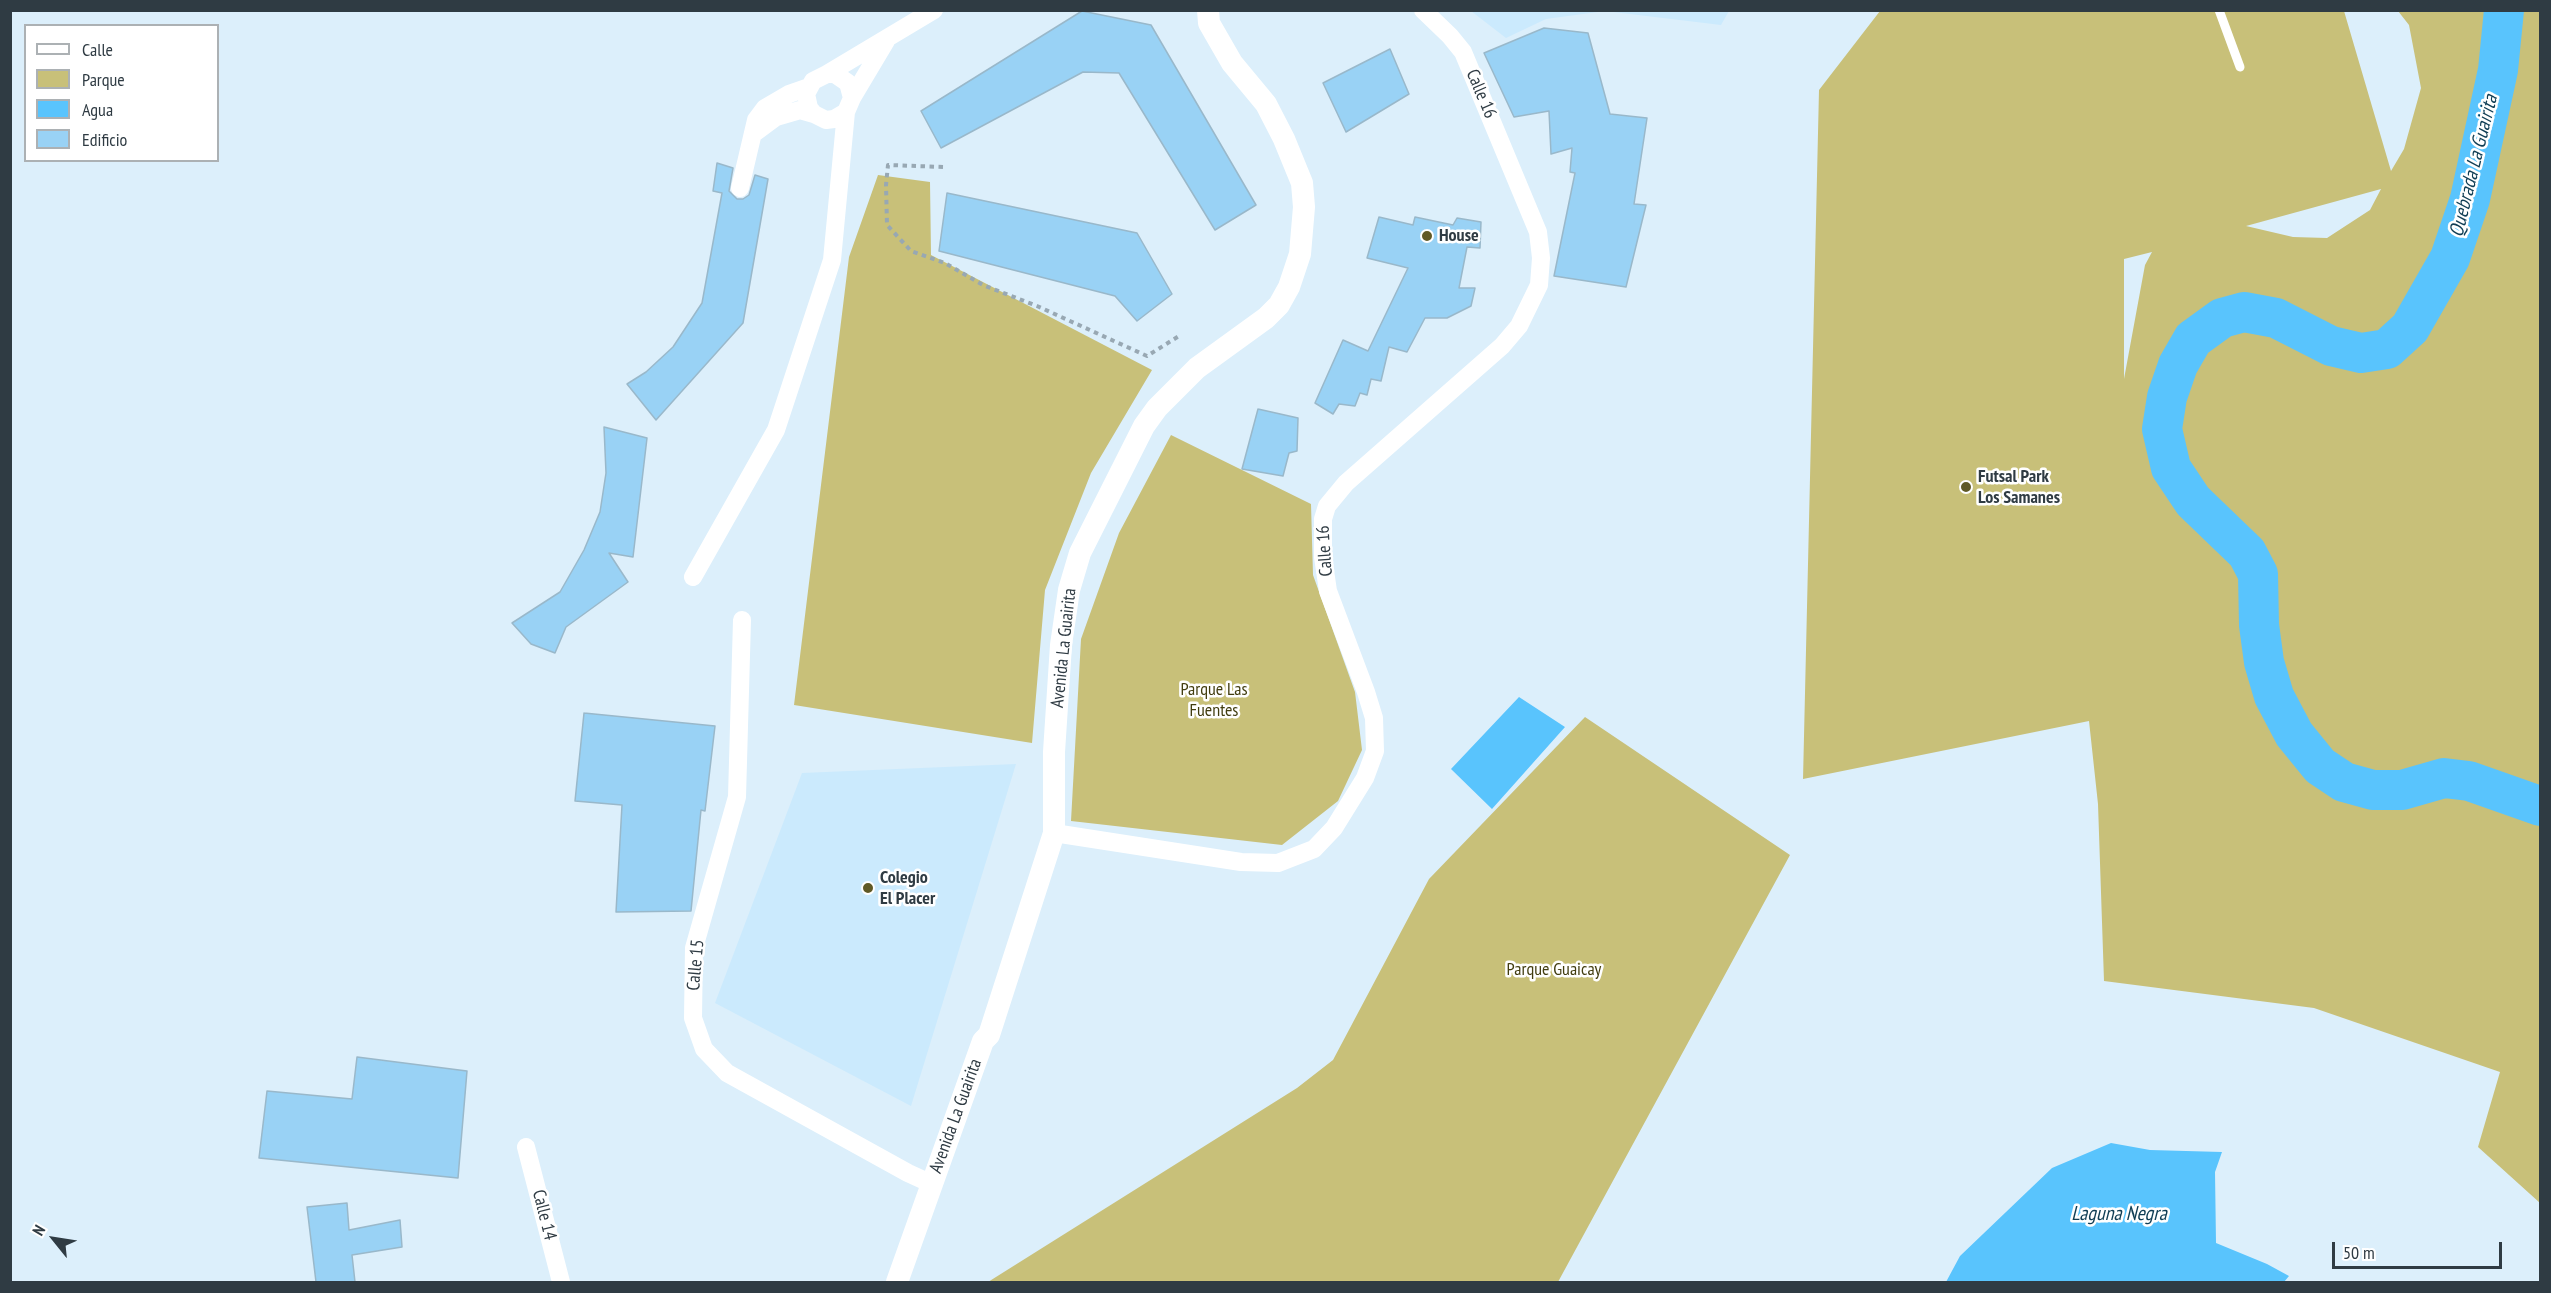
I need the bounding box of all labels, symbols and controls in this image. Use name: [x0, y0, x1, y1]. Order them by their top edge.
legend: [24, 24, 219, 162]
text: Calle: [82, 38, 113, 61]
street label: Calle 16: [1461, 66, 1501, 122]
text: Parque: [82, 68, 125, 91]
water label: Quebrada La Guairita: [2445, 93, 2503, 239]
text: Agua: [82, 98, 113, 121]
text: Edificio: [82, 128, 127, 151]
place label: House: [1439, 225, 1479, 247]
marker: House: [1420, 229, 1434, 243]
place label: Futsal Park Los Samanes: [1978, 466, 2060, 508]
marker: Futsal Park Los Samanes: [1959, 480, 1973, 494]
street label: Calle 16: [1312, 525, 1338, 577]
street label: Avenida La Guairita: [1047, 587, 1081, 709]
park label: Parque Las Fuentes: [1180, 679, 1248, 722]
place label: Colegio El Placer: [880, 867, 935, 910]
marker: Colegio El Placer: [861, 881, 875, 895]
street label: Calle 15: [683, 939, 709, 991]
park label: Parque Guaicay: [1507, 959, 1601, 981]
street label: Avenida La Guairita: [925, 1056, 987, 1176]
street label: Calle 14: [527, 1188, 561, 1242]
water label: Laguna Negra: [2071, 1202, 2167, 1226]
north arrow: [24, 1209, 84, 1269]
text: N: [28, 1221, 49, 1239]
scale bar: [2335, 1230, 2504, 1268]
text: 50 m: [2343, 1241, 2375, 1264]

